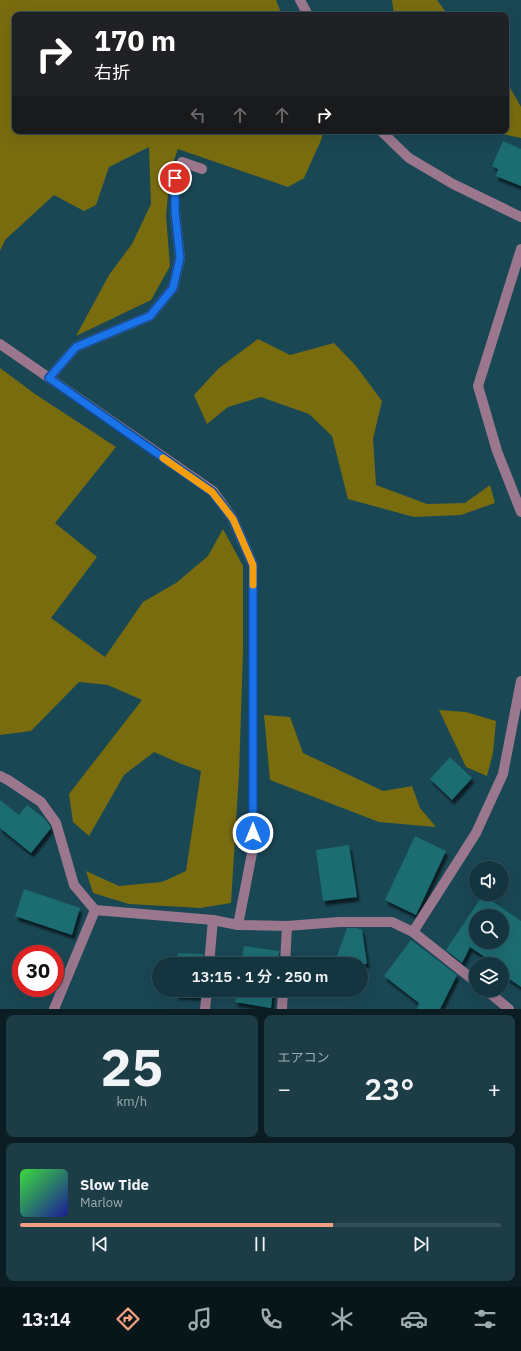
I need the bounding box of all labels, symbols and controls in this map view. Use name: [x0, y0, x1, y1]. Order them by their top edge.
text: 170 m: [94, 22, 176, 59]
icon: right: [28, 28, 80, 80]
text: 右折: [94, 61, 130, 84]
icon: left: [187, 104, 209, 126]
icon: ahead: [229, 104, 251, 126]
icon: ahead: [271, 104, 293, 126]
icon: right: [313, 104, 335, 126]
pin: [158, 161, 192, 195]
icon: arrive: [164, 167, 186, 189]
position arrow: [232, 812, 274, 854]
map controls: [469, 861, 509, 997]
button: sound: [469, 861, 509, 901]
button: search: [469, 909, 509, 949]
speed limit sign: 30: [12, 945, 64, 997]
button: layers: [469, 957, 509, 997]
text: 13:15 · 1 分 · 250 m: [192, 967, 328, 986]
text: 25: [101, 1033, 163, 1100]
text: エアコン: [278, 1049, 330, 1066]
text: 23°: [364, 1069, 414, 1108]
text: −: [278, 1074, 291, 1103]
text: +: [488, 1074, 501, 1103]
text: km/h: [116, 1093, 147, 1110]
text: Slow Tide: [80, 1175, 149, 1194]
text: Marlow: [80, 1194, 123, 1211]
icon: previous: [89, 1233, 111, 1255]
icon: pause: [249, 1233, 271, 1255]
icon: next: [410, 1233, 432, 1255]
icon: directions: [114, 1305, 142, 1333]
icon: music: [186, 1305, 214, 1333]
icon: phone: [257, 1305, 285, 1333]
icon: climate: [328, 1305, 356, 1333]
icon: car: [400, 1305, 428, 1333]
icon: filters: [471, 1305, 499, 1333]
text: 13:14: [22, 1308, 71, 1331]

